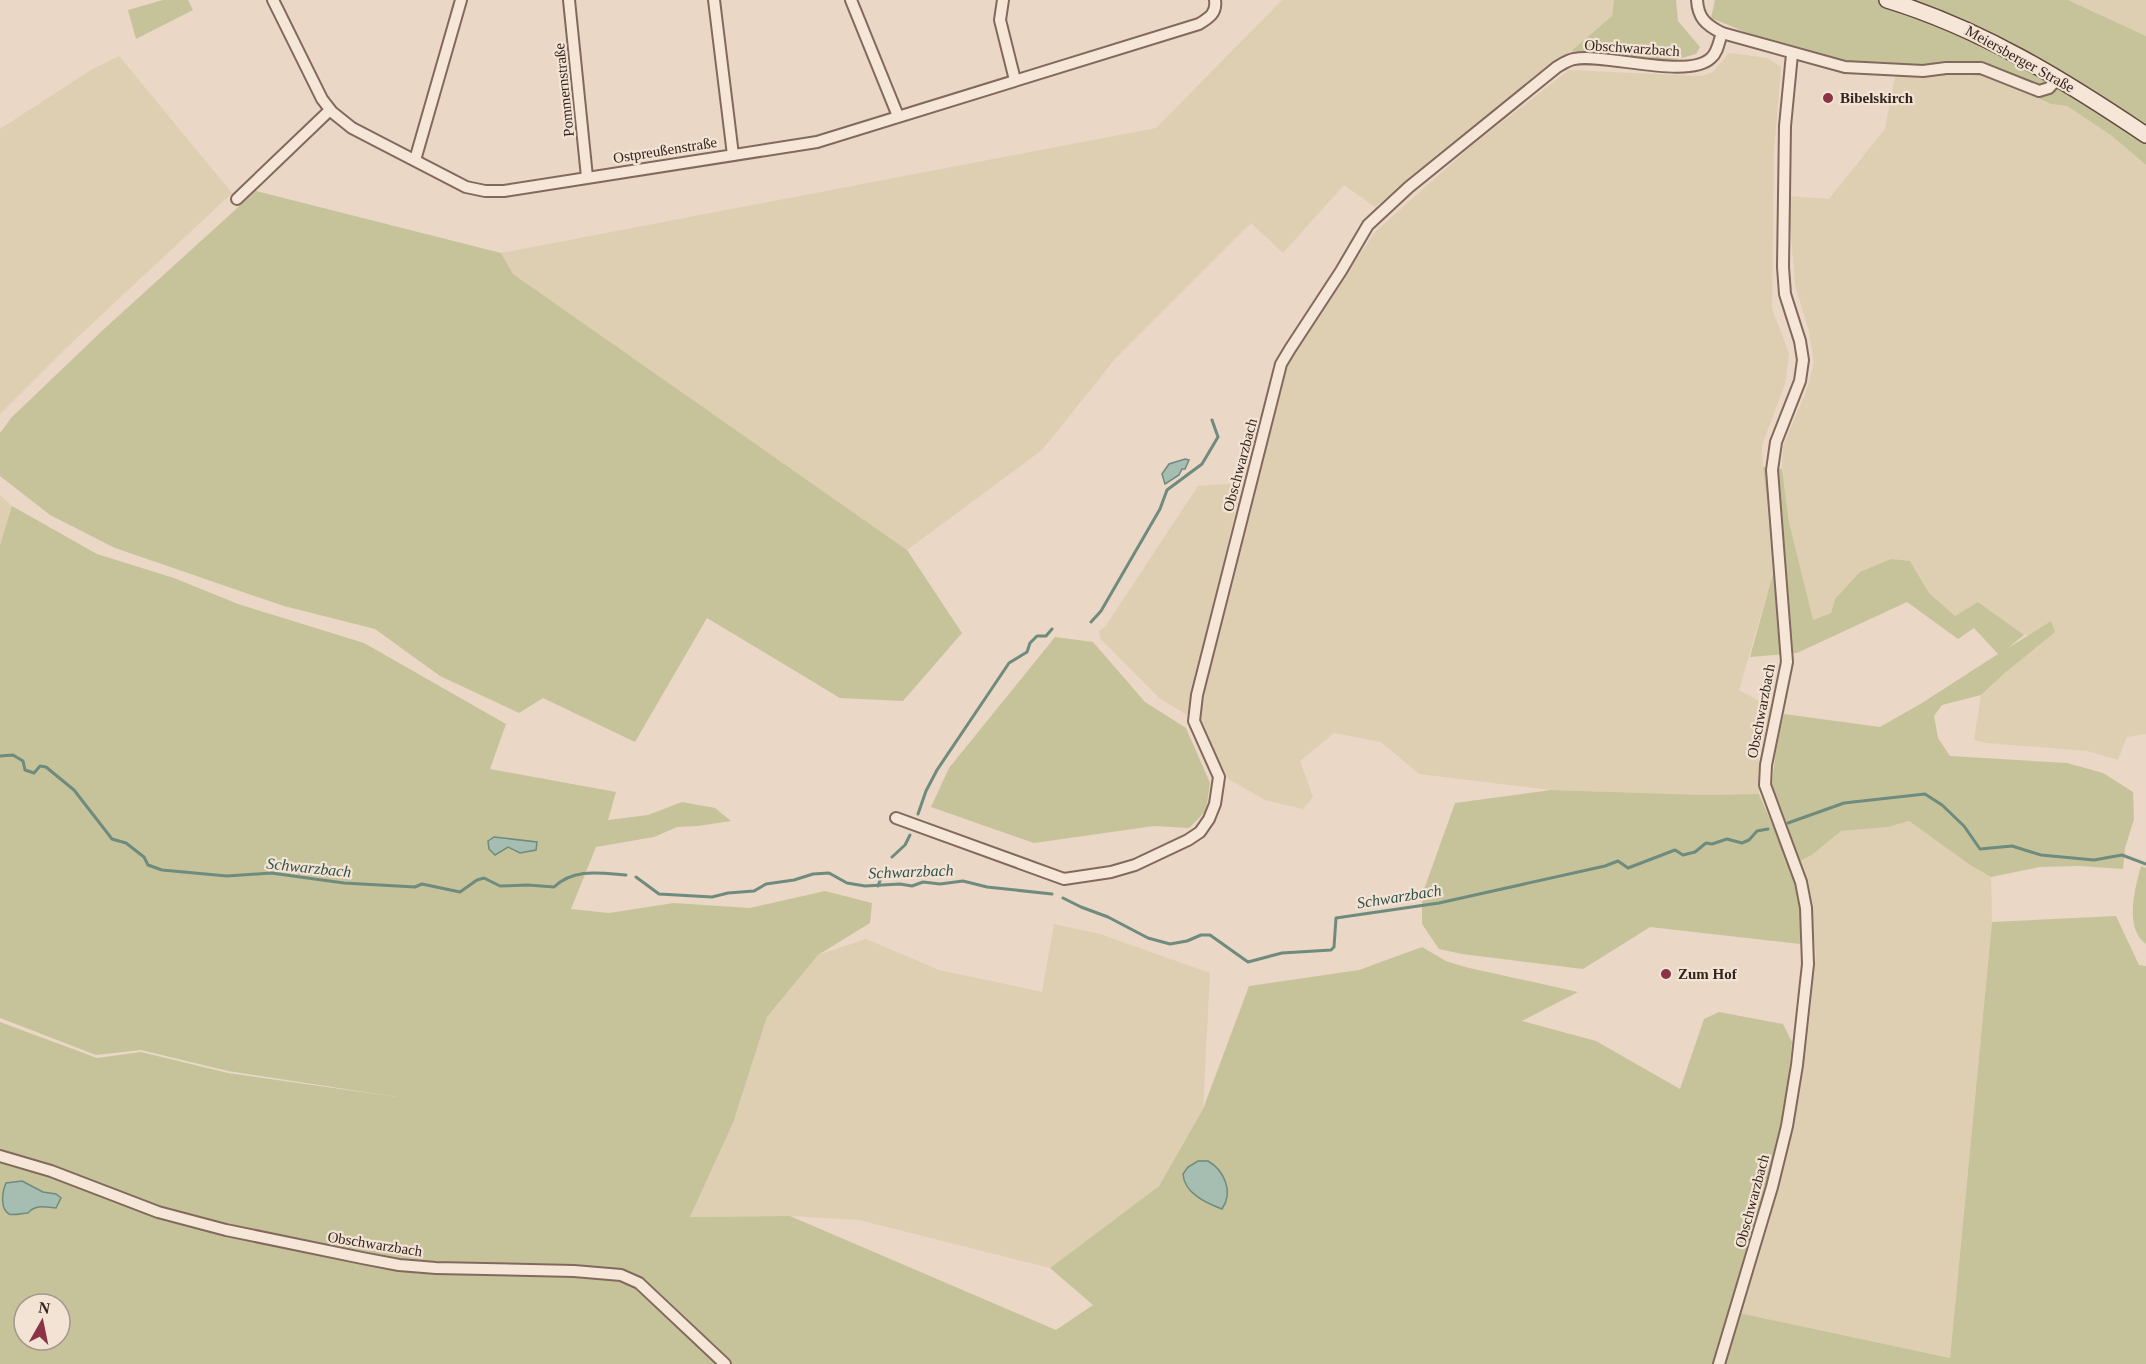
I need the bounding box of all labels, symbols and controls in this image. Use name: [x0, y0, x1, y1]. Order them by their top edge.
street label: Meiersberger Straße: [1963, 22, 2077, 96]
street label: Obschwarzbach: [1584, 37, 1681, 59]
street label: Pommernstraße: [551, 42, 577, 138]
place label: Bibelskirch: [1840, 90, 1914, 106]
marker: Bibelskirch: [1821, 91, 1835, 105]
street label: Ostpreußenstraße: [612, 134, 718, 166]
street label: Obschwarzbach: [1220, 416, 1260, 513]
street label: Obschwarzbach: [1744, 662, 1778, 760]
water label: Schwarzbach: [266, 855, 352, 880]
water label: Schwarzbach: [868, 862, 954, 881]
water label: Schwarzbach: [1356, 881, 1443, 912]
place label: Zum Hof: [1678, 966, 1738, 982]
marker: Zum Hof: [1659, 967, 1673, 981]
street label: Obschwarzbach: [1732, 1152, 1772, 1249]
street label: Obschwarzbach: [326, 1229, 424, 1259]
north arrow: [12, 1292, 72, 1352]
text: N: [37, 1298, 52, 1317]

